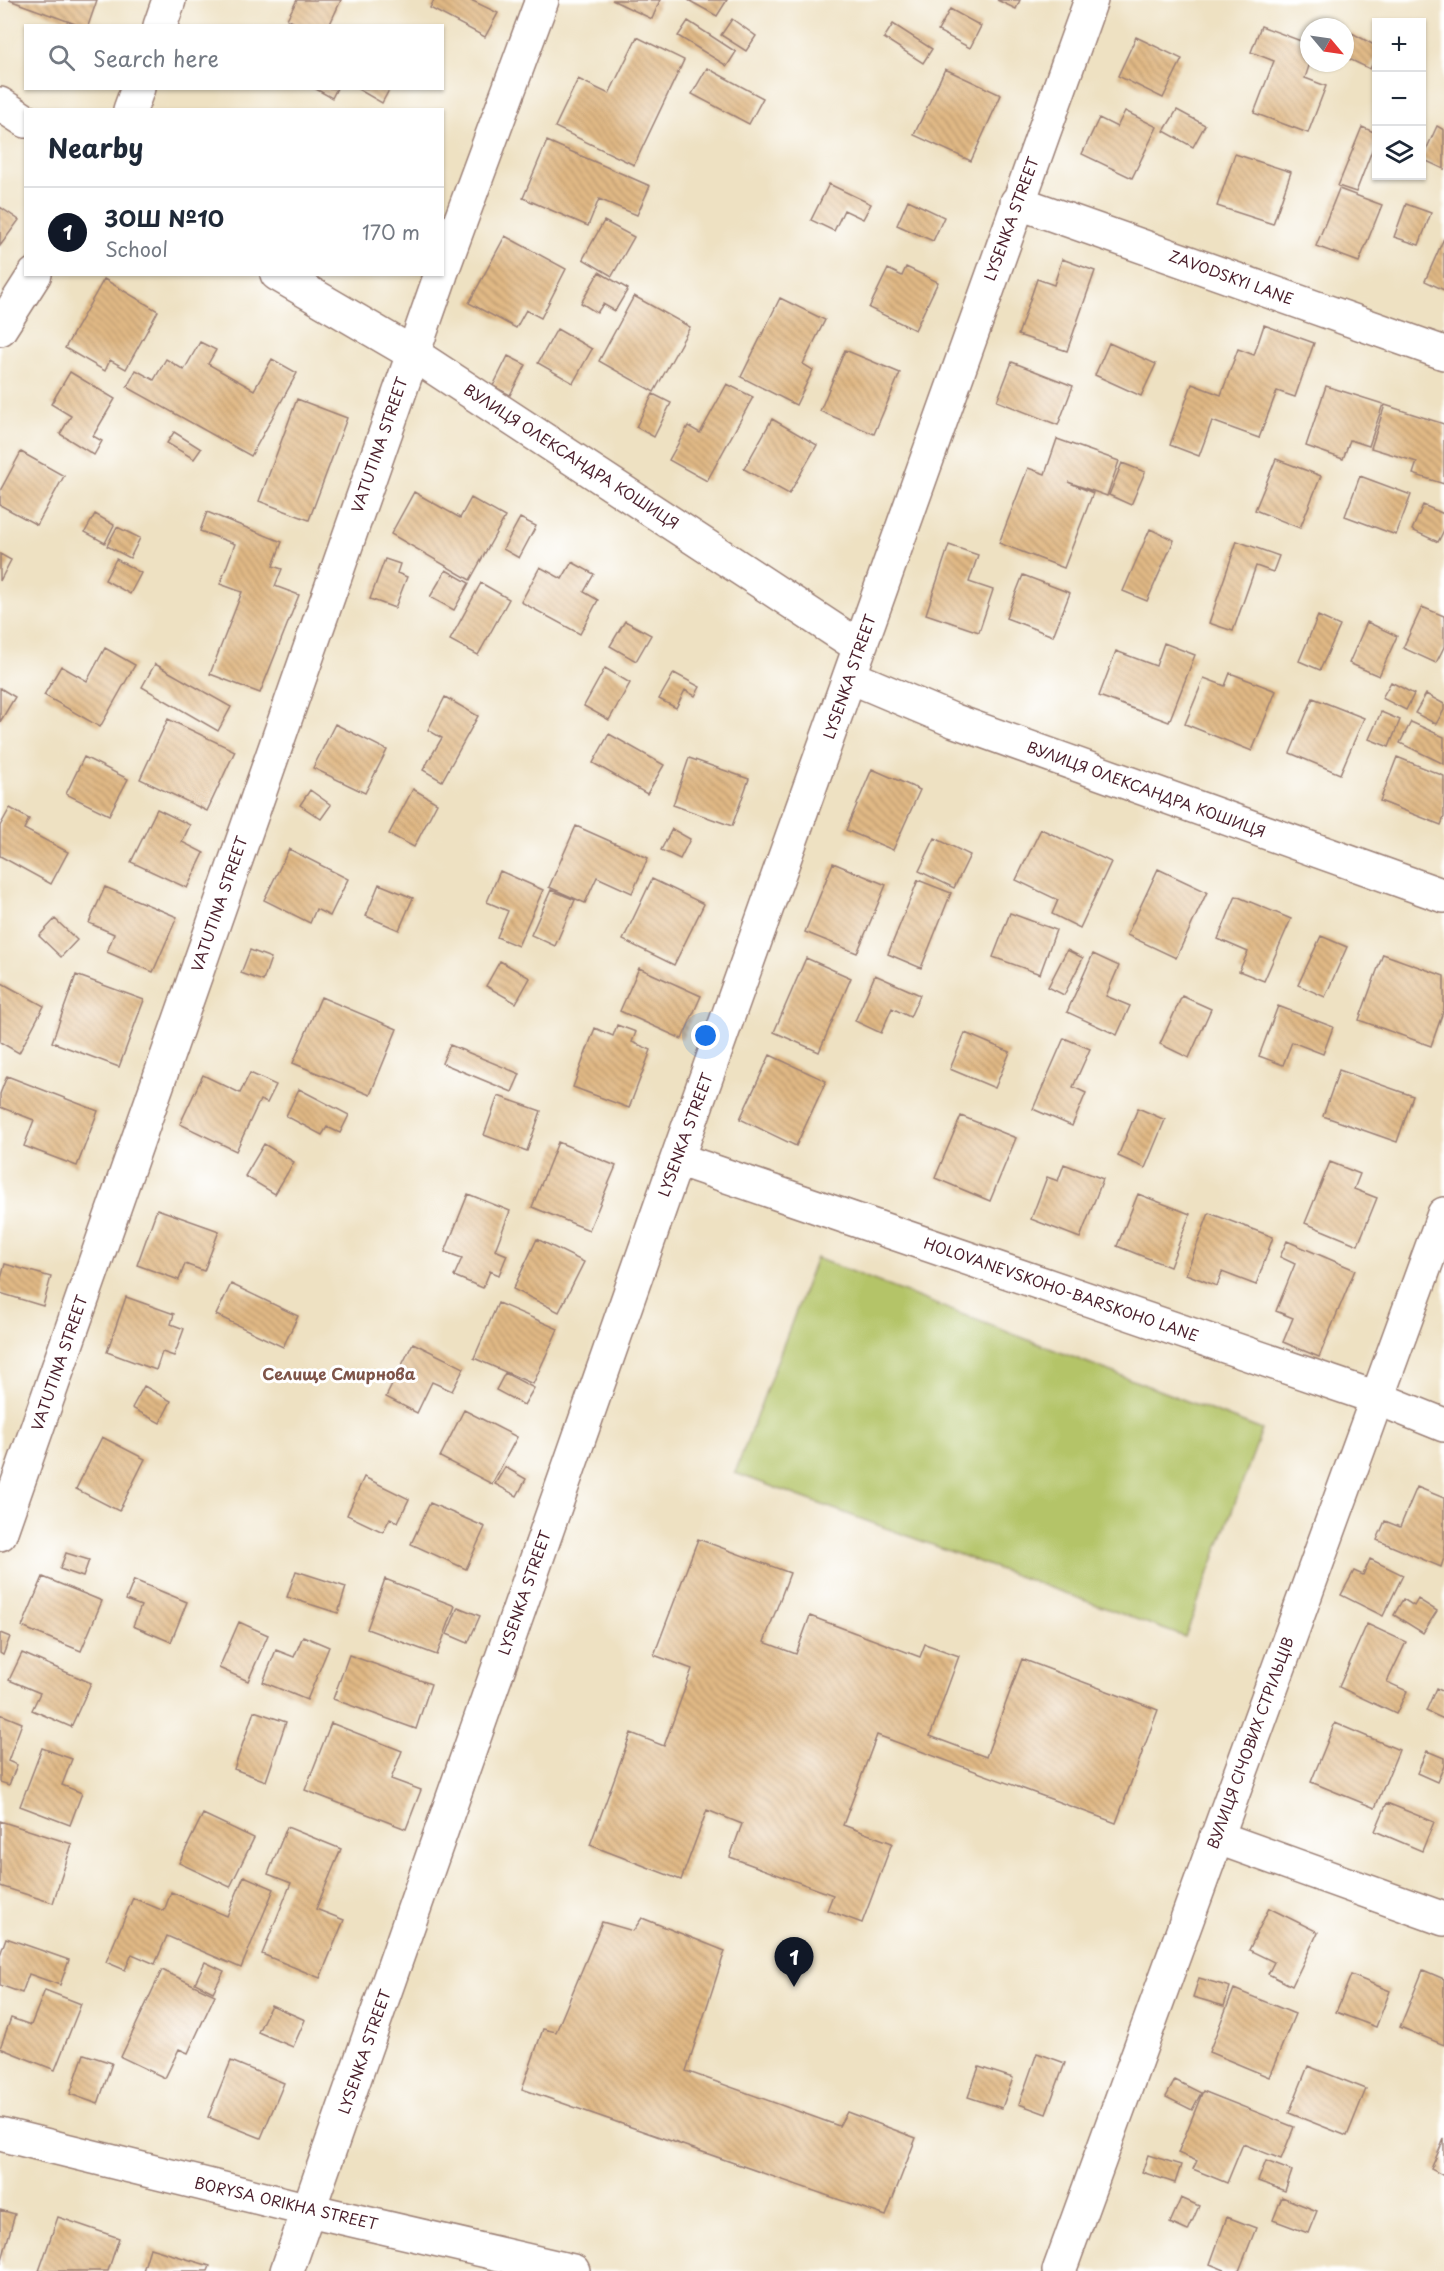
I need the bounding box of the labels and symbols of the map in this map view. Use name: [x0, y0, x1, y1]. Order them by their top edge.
north arrow: [1300, 18, 1354, 72]
street label: LYSENKA STREET: [977, 152, 1044, 284]
street label: ZAVODSKYI LANE: [1166, 243, 1297, 310]
street label: VATUTINA STREET: [345, 373, 413, 515]
street label: ВУЛИЦЯ ОЛЕКСАНДРА КОШИЦЯ: [460, 377, 684, 534]
street label: LYSENKA STREET: [816, 610, 881, 742]
street label: ВУЛИЦЯ ОЛЕКСАНДРА КОШИЦЯ: [1024, 735, 1269, 843]
street label: VATUTINA STREET: [185, 832, 253, 974]
your location: [691, 1021, 720, 1050]
street label: LYSENKA STREET: [651, 1068, 718, 1200]
street label: HOLOVANEVSKOHO-BARSKOHO LANE: [921, 1231, 1202, 1347]
street label: VATUTINA STREET: [25, 1291, 93, 1433]
district label: Селище Смирнова: [262, 1361, 416, 1385]
street label: LYSENKA STREET: [491, 1526, 556, 1658]
street label: ВУЛИЦЯ СІЧОВИХ СТРІЛЬЦІВ: [1200, 1633, 1299, 1852]
pin: 1: [774, 1938, 814, 1987]
street label: LYSENKA STREET: [331, 1985, 396, 2117]
street label: BORYSA ORIKHA STREET: [192, 2170, 381, 2235]

